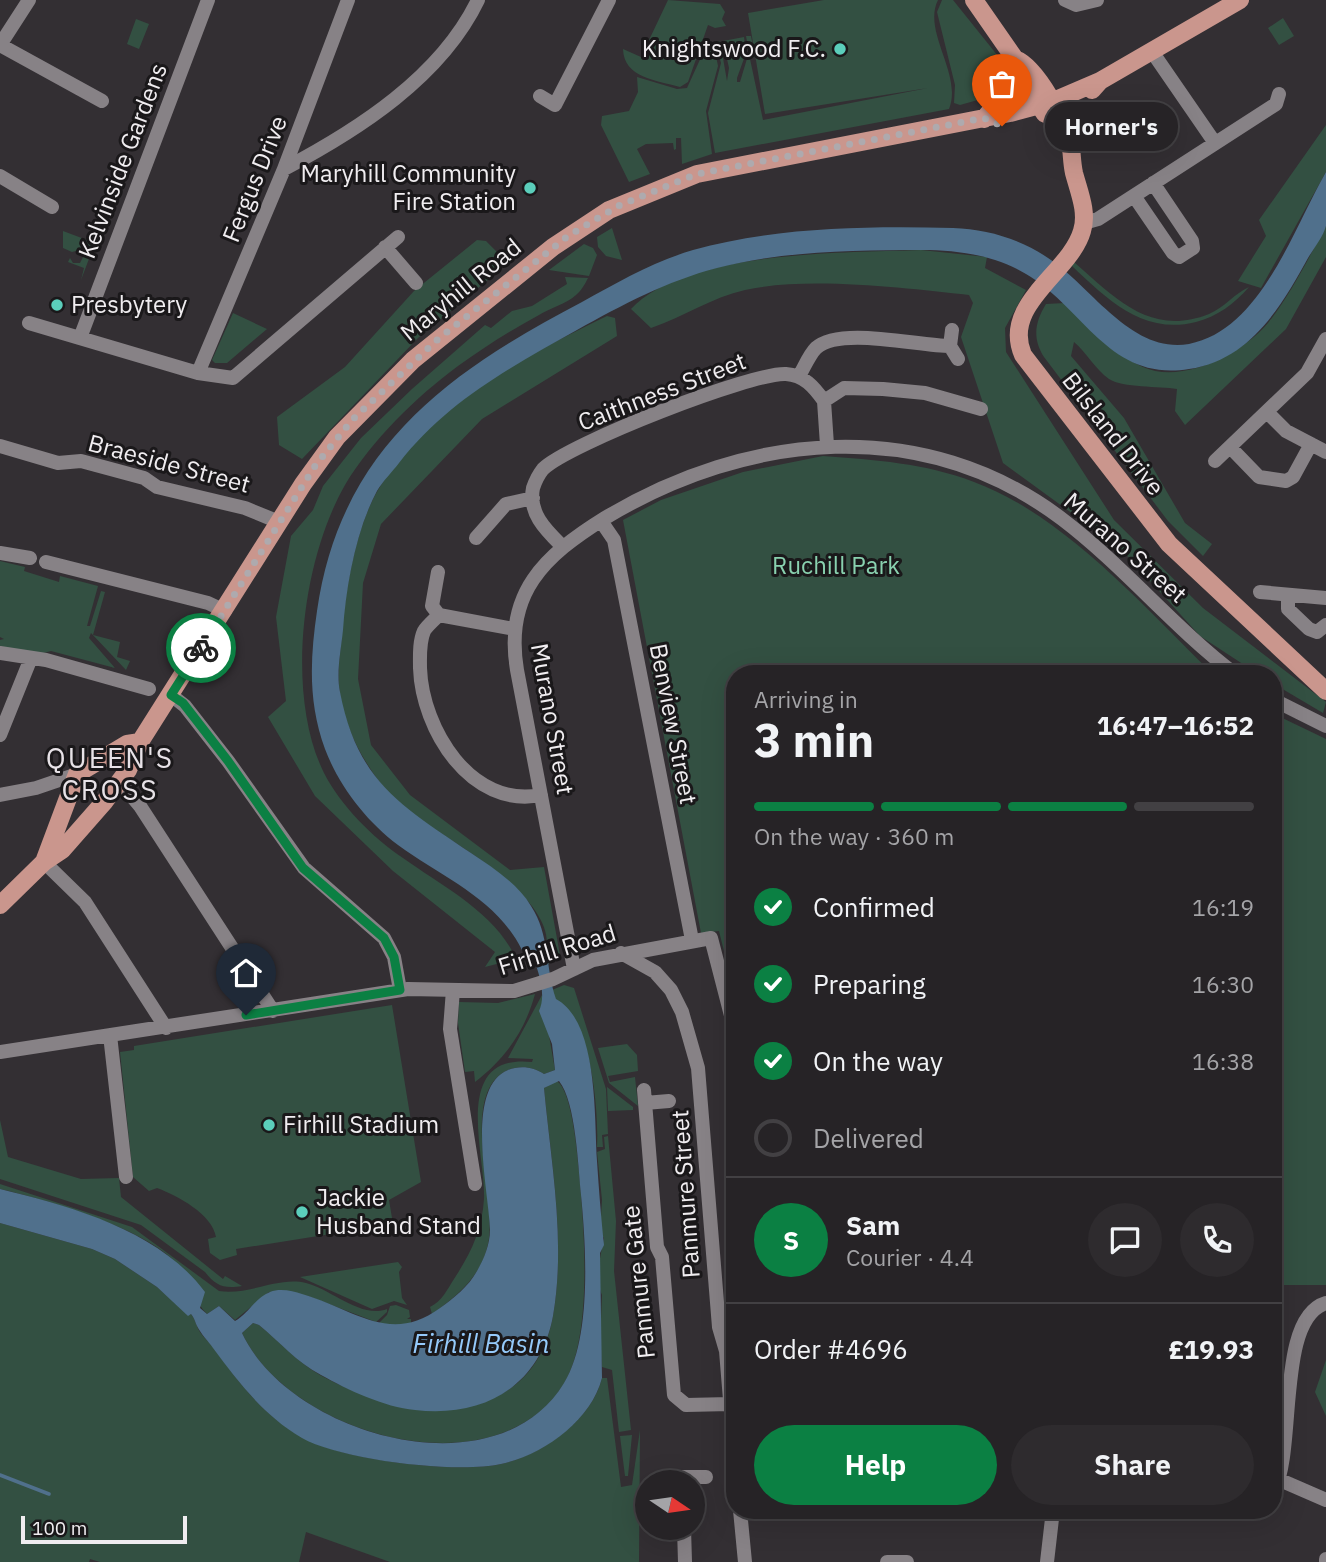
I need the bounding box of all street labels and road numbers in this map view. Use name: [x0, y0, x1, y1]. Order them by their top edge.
street label: Kelvinside Gardens: [70, 58, 174, 263]
street label: Fergus Drive: [214, 111, 294, 247]
street label: Maryhill Road: [393, 231, 527, 348]
street label: Caithness Street: [573, 344, 750, 438]
street label: Bilsland Drive: [1056, 365, 1172, 502]
street label: Braeside Street: [85, 426, 254, 500]
street label: Murano Street: [1057, 485, 1194, 610]
street label: Murano Street: [524, 641, 582, 797]
street label: Benview Street: [643, 641, 705, 807]
street label: Firhill Road: [494, 916, 620, 982]
street label: Panmure Street: [663, 1109, 707, 1279]
street label: Panmure Gate: [614, 1204, 662, 1360]

